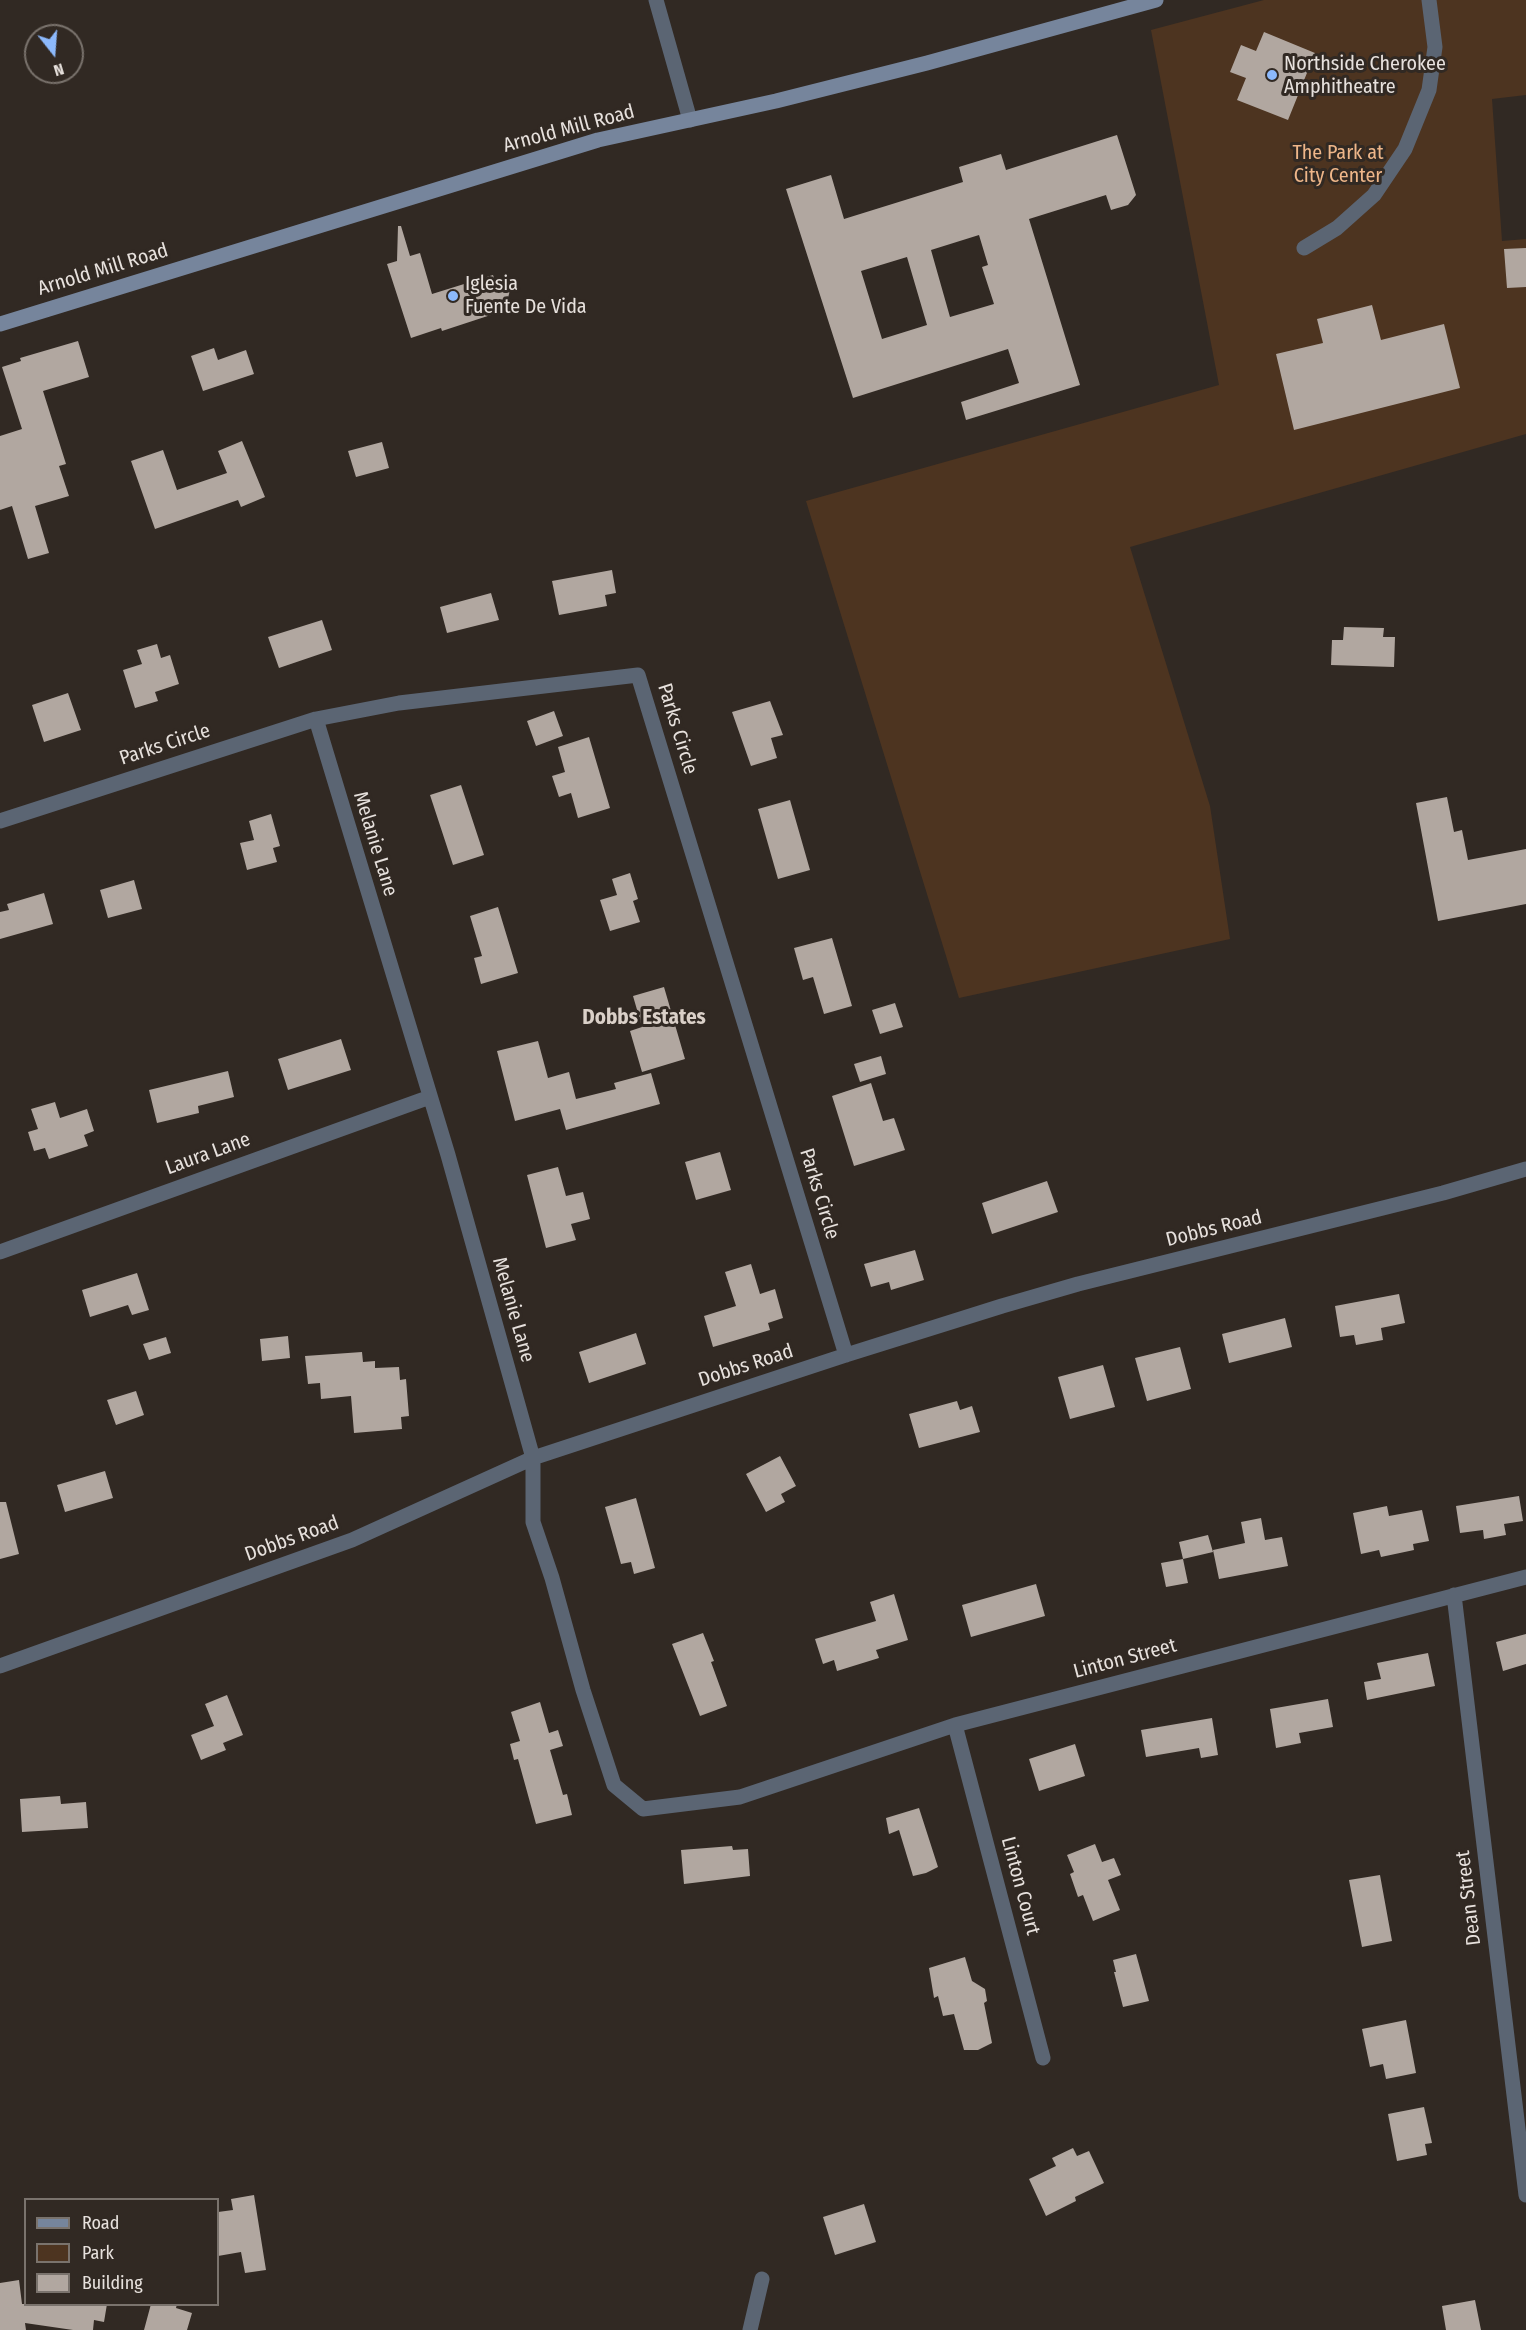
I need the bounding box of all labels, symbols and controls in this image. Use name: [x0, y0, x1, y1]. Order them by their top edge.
north arrow: [24, 24, 84, 84]
place label: Northside Cherokee Amphitheatre: [1284, 52, 1446, 99]
text: N: [51, 59, 66, 80]
marker: Northside Cherokee Amphitheatre: [1265, 68, 1279, 82]
street label: Arnold Mill Road: [501, 100, 637, 158]
park label: The Park at City Center: [1293, 141, 1383, 188]
street label: Arnold Mill Road: [35, 239, 171, 301]
place label: Iglesia Fuente De Vida: [465, 272, 587, 319]
marker: Iglesia Fuente De Vida: [446, 289, 460, 303]
street label: Parks Circle: [652, 681, 702, 777]
street label: Parks Circle: [117, 719, 213, 771]
street label: Melanie Lane: [348, 789, 402, 899]
district label: Dobbs Estates: [582, 1005, 706, 1031]
street label: Laura Lane: [162, 1128, 254, 1180]
street label: Parks Circle: [794, 1146, 844, 1242]
street label: Dobbs Road: [1163, 1205, 1265, 1253]
street label: Melanie Lane: [487, 1255, 539, 1365]
street label: Dobbs Road: [696, 1339, 796, 1393]
street label: Dobbs Road: [242, 1511, 342, 1567]
street label: Linton Street: [1071, 1634, 1179, 1684]
street label: Linton Court: [995, 1834, 1045, 1938]
street label: Dean Street: [1451, 1849, 1487, 1947]
legend: [24, 2198, 219, 2306]
text: Road: [82, 2212, 119, 2234]
text: Park: [82, 2242, 114, 2264]
text: Building: [82, 2272, 143, 2294]

